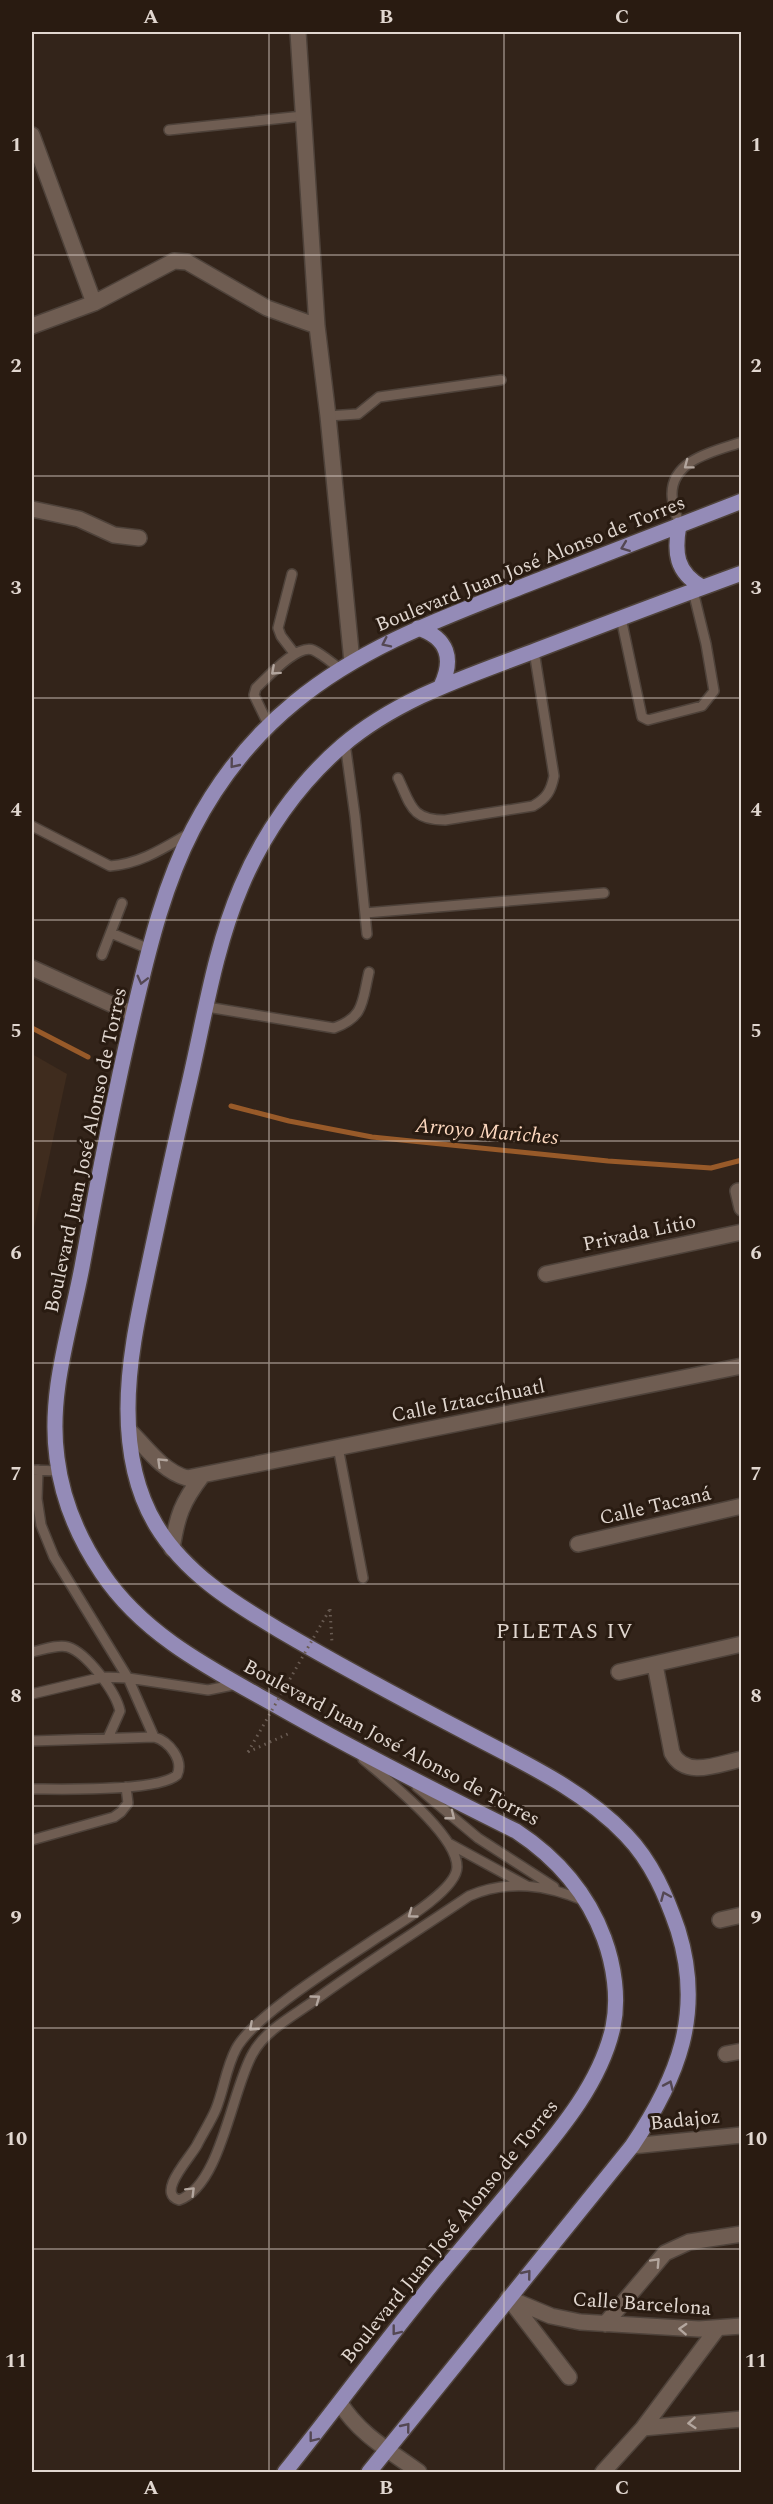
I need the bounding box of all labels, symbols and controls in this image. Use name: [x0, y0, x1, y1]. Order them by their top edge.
text: A: [143, 2, 159, 32]
text: B: [379, 2, 393, 32]
text: C: [615, 2, 629, 32]
text: 1: [10, 130, 22, 160]
text: 1: [750, 130, 762, 160]
text: 2: [10, 351, 22, 381]
text: 2: [750, 351, 762, 381]
one-way arrow: [684, 457, 695, 468]
street label: Boulevard Juan José Alonso de Torres: [371, 488, 690, 640]
one-way arrow: [620, 539, 631, 552]
text: 3: [10, 573, 22, 603]
text: 3: [750, 573, 762, 603]
one-way arrow: [381, 636, 392, 648]
one-way arrow: [271, 664, 282, 675]
one-way arrow: [231, 757, 242, 768]
text: 4: [10, 795, 22, 825]
text: 4: [750, 795, 762, 825]
one-way arrow: [136, 975, 149, 985]
street label: Boulevard Juan José Alonso de Torres: [37, 985, 135, 1316]
text: 5: [10, 1016, 22, 1046]
text: 5: [750, 1016, 762, 1046]
water label: Arroyo Mariches: [413, 1110, 560, 1154]
street label: Privada Litio: [580, 1206, 699, 1260]
text: 6: [10, 1238, 22, 1268]
text: 6: [750, 1238, 762, 1268]
street label: Calle Iztaccíhuatl: [389, 1371, 548, 1431]
text: 7: [10, 1459, 22, 1489]
one-way arrow: [157, 1459, 168, 1470]
text: 7: [750, 1459, 762, 1489]
street label: Calle Tacaná: [596, 1479, 714, 1533]
district label: PILETAS IV: [496, 1615, 634, 1648]
street label: Boulevard Juan José Alonso de Torres: [238, 1652, 545, 1834]
text: 8: [10, 1681, 22, 1711]
text: 8: [750, 1681, 762, 1711]
one-way arrow: [444, 1809, 455, 1820]
one-way arrow: [660, 1891, 672, 1902]
text: 9: [10, 1903, 22, 1933]
text: 9: [750, 1903, 762, 1933]
one-way arrow: [407, 1907, 418, 1918]
one-way arrow: [310, 1995, 321, 2006]
one-way arrow: [249, 2020, 260, 2031]
one-way arrow: [661, 2080, 673, 2091]
street label: Boulevard Juan José Alonso de Torres: [334, 2093, 566, 2370]
street label: Badajoz: [649, 2101, 722, 2139]
text: 10: [5, 2124, 27, 2154]
text: 10: [745, 2124, 767, 2154]
one-way arrow: [184, 2188, 195, 2199]
one-way arrow: [649, 2259, 660, 2269]
one-way arrow: [520, 2270, 531, 2281]
street label: Calle Barcelona: [572, 2284, 712, 2324]
one-way arrow: [679, 2322, 688, 2335]
one-way arrow: [392, 2324, 403, 2335]
text: 11: [5, 2346, 27, 2376]
text: 11: [745, 2346, 767, 2376]
one-way arrow: [688, 2416, 697, 2429]
one-way arrow: [399, 2423, 410, 2434]
one-way arrow: [309, 2431, 320, 2442]
text: A: [143, 2473, 159, 2503]
text: B: [379, 2473, 393, 2503]
text: C: [615, 2473, 629, 2503]

